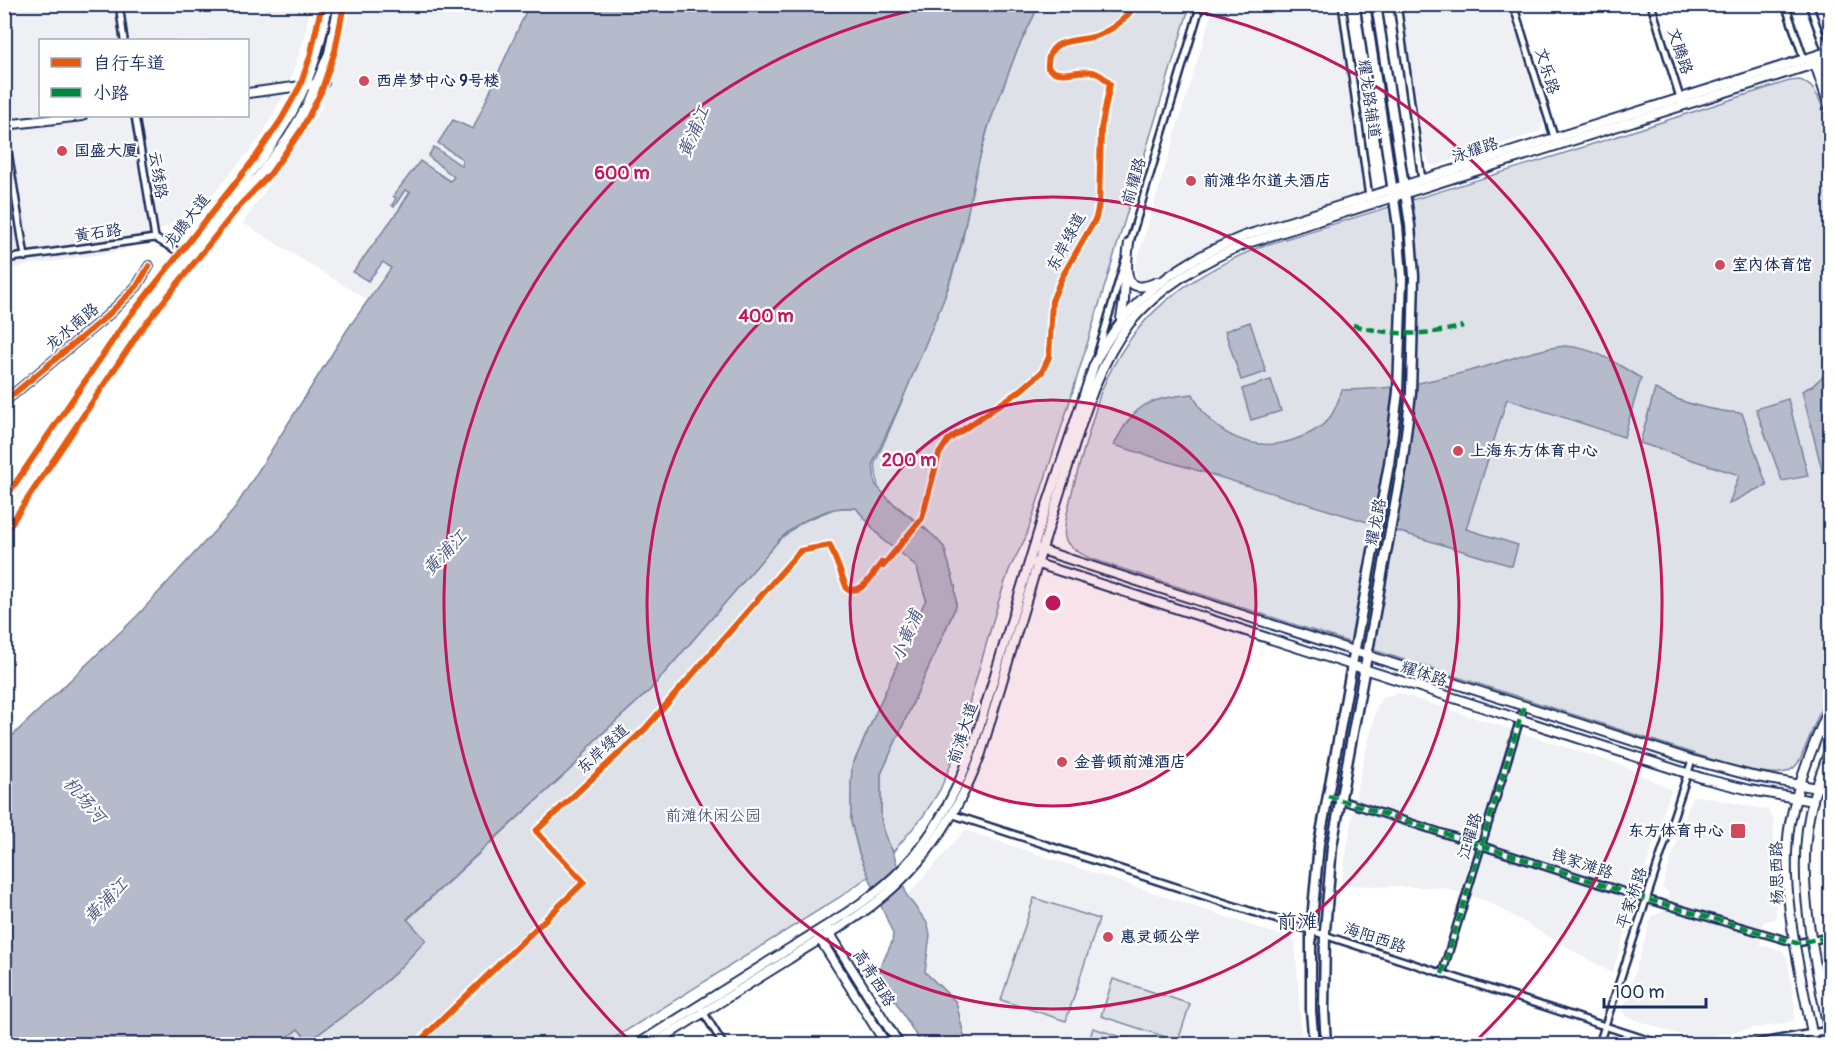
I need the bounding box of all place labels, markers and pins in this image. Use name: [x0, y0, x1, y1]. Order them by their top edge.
place label: 西岸梦中心 9号楼: [376, 71, 500, 91]
marker: 西岸梦中心 9号楼: [357, 74, 371, 88]
place label: 国盛大厦: [74, 141, 138, 161]
marker: 国盛大厦: [55, 144, 69, 158]
place label: 前滩华尔道夫酒店: [1203, 171, 1331, 191]
marker: 前滩华尔道夫酒店: [1184, 174, 1198, 188]
place label: 室内体育馆: [1732, 255, 1812, 275]
marker: 室内体育馆: [1713, 258, 1727, 272]
place label: 上海东方体育中心: [1470, 441, 1598, 461]
marker: 上海东方体育中心: [1451, 444, 1465, 458]
centre of rings: [1043, 593, 1063, 613]
place label: 金普顿前滩酒店: [1074, 752, 1186, 772]
marker: 金普顿前滩酒店: [1055, 755, 1069, 769]
place label: 东方体育中心: [1628, 821, 1724, 841]
marker: 东方体育中心: [1729, 822, 1747, 840]
place label: 惠灵顿公学: [1120, 927, 1200, 947]
marker: 惠灵顿公学: [1101, 930, 1115, 944]

